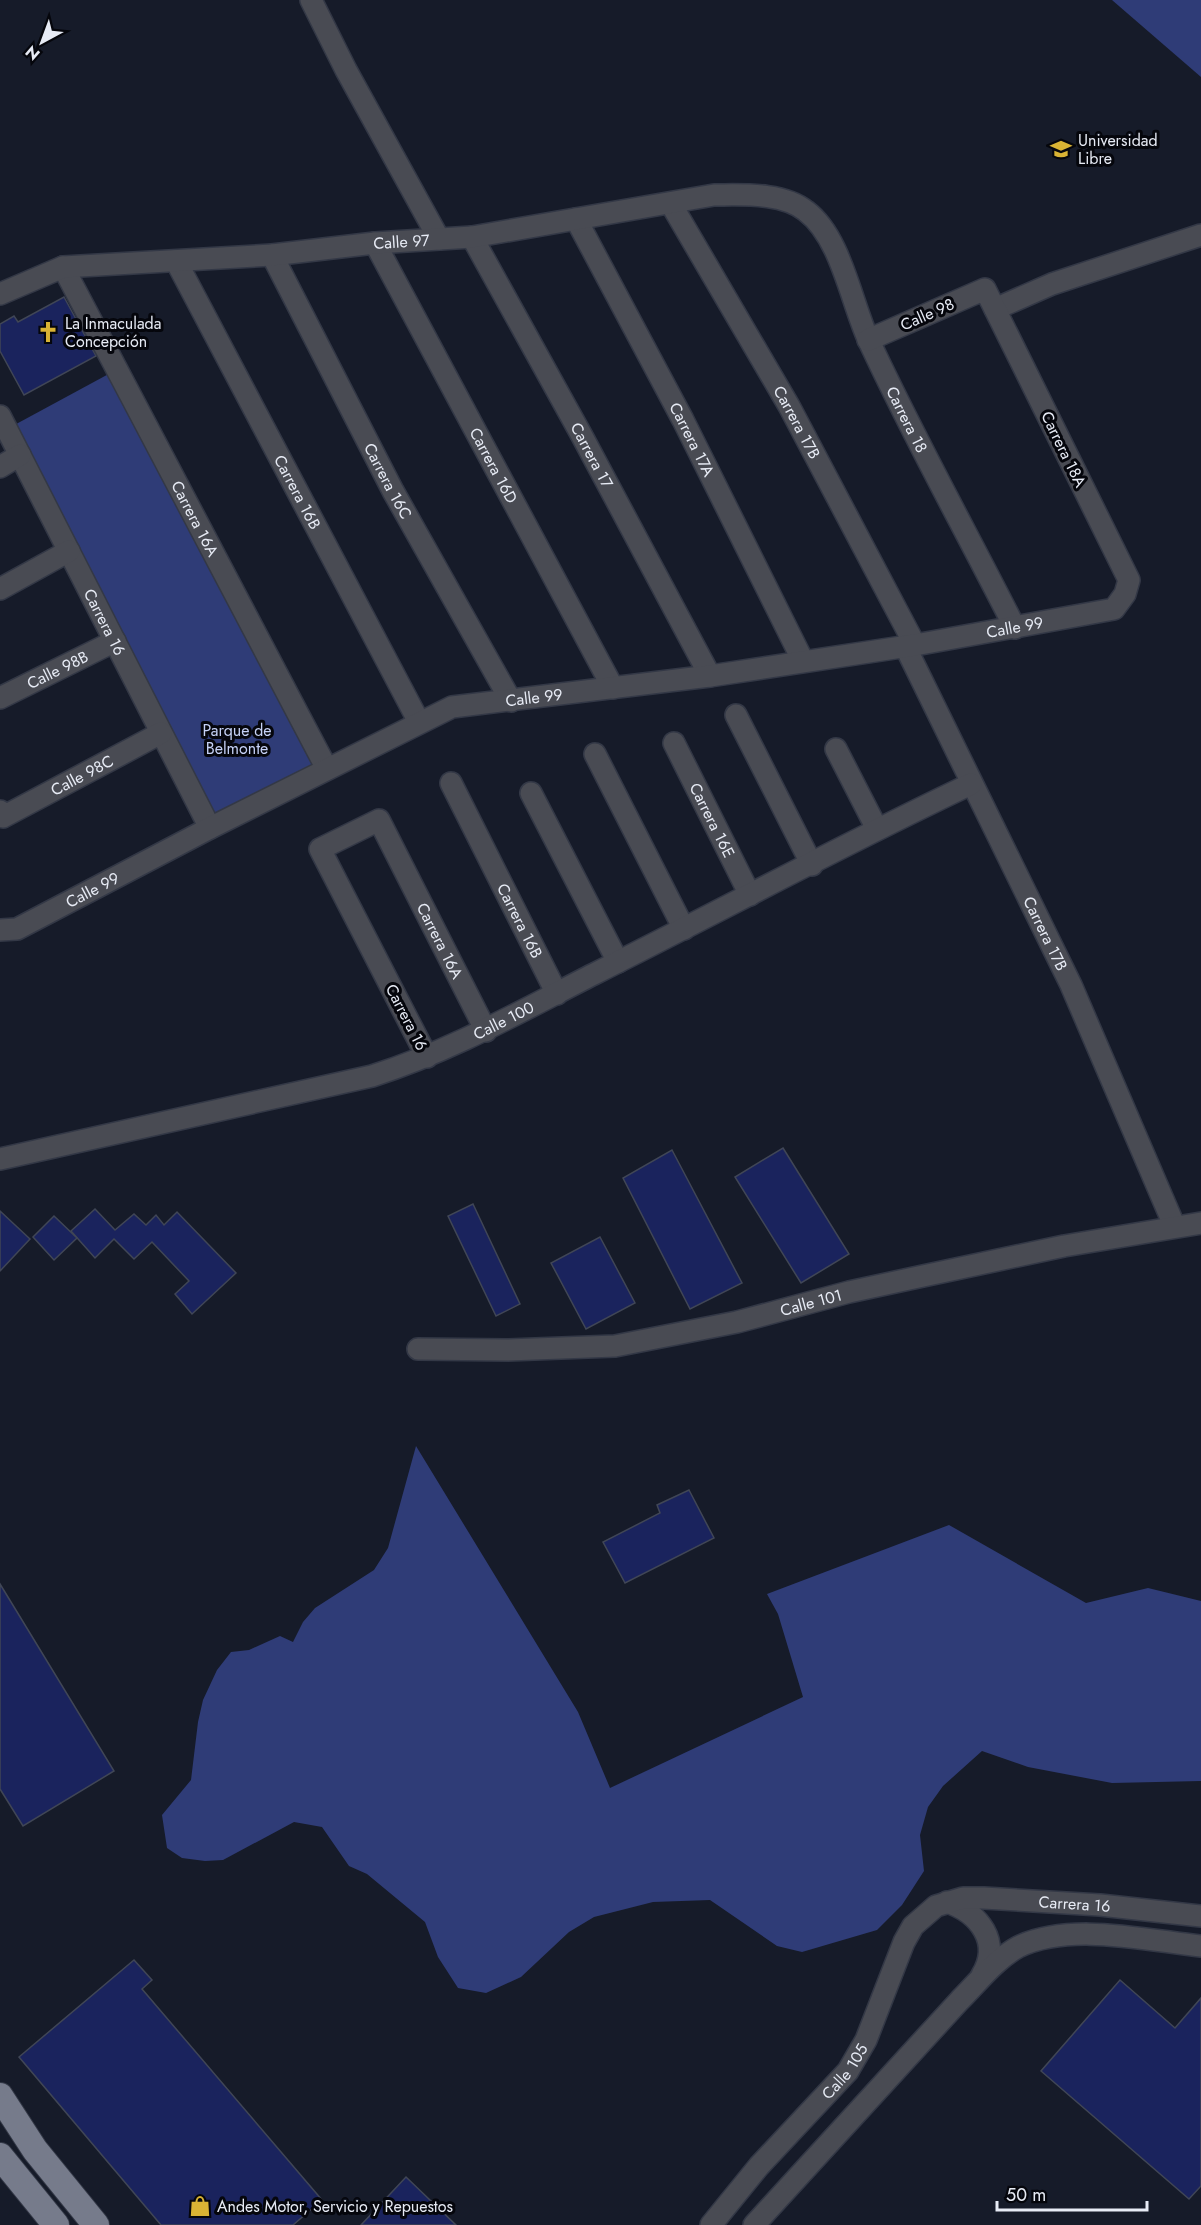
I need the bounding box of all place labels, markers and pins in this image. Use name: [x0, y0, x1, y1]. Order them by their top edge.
place label: Universidad Libre: [1078, 129, 1158, 170]
school or university icon: Universidad Libre: [1049, 137, 1073, 161]
place label: La Inmaculada Concepción: [65, 312, 161, 353]
church icon: La Inmaculada Concepción: [36, 320, 60, 344]
shop icon: Andes Motor, Servicio y Repuestos: [188, 2194, 212, 2218]
place label: Andes Motor, Servicio y Repuestos: [217, 2195, 453, 2218]

